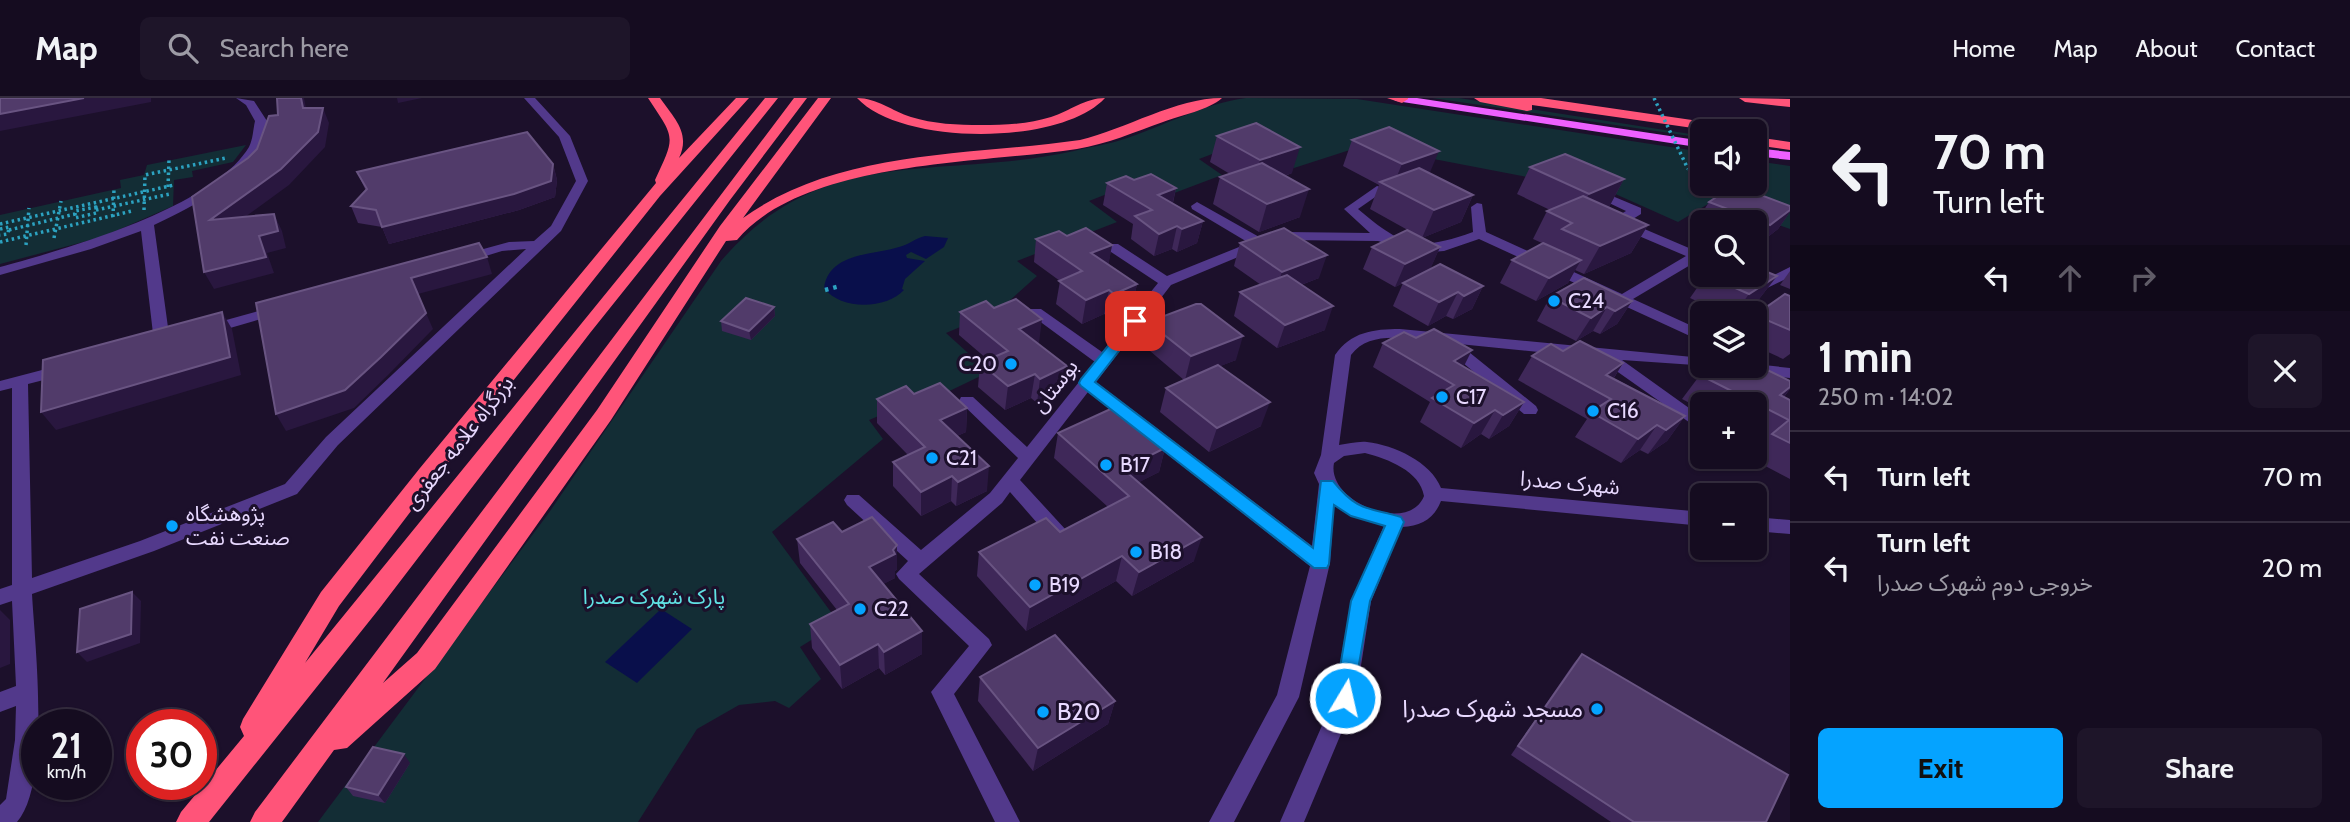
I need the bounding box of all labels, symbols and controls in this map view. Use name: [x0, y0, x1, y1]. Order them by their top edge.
search box: [140, 17, 630, 80]
text: Map: [35, 28, 98, 68]
icon: search: [164, 29, 202, 67]
text: Search here: [220, 32, 349, 64]
text: Home: [1952, 34, 2015, 63]
text: Map: [2053, 34, 2098, 63]
text: About: [2136, 34, 2198, 63]
text: Contact: [2236, 34, 2315, 63]
map controls: [1690, 119, 1767, 560]
button: sound: [1690, 119, 1767, 196]
text: 70 m: [1933, 122, 2046, 181]
icon: left: [1818, 126, 1909, 217]
text: Turn left: [1933, 182, 2044, 221]
button: search: [1690, 210, 1767, 287]
icon: left: [1978, 259, 2016, 297]
icon: ahead: [2051, 259, 2089, 297]
icon: right: [2124, 259, 2162, 297]
place label: C24: [1568, 288, 1604, 313]
pin: [1105, 291, 1165, 351]
marker: C24: [1546, 293, 1562, 309]
button: layers: [1690, 301, 1767, 378]
icon: arrive: [1116, 302, 1154, 340]
text: 1 min: [1818, 331, 1913, 383]
button: close: [2248, 334, 2322, 408]
place label: C20: [958, 351, 997, 376]
street label: بوستان: [1026, 354, 1083, 417]
marker: C20: [1003, 356, 1019, 372]
street label: بزرگراه علامه جعفری: [399, 371, 519, 514]
text: 250 m · 14:02: [1818, 383, 1953, 411]
place label: C17: [1456, 384, 1487, 409]
marker: C17: [1434, 389, 1450, 405]
button: +: [1690, 392, 1767, 469]
place label: C16: [1607, 398, 1639, 423]
marker: C16: [1585, 403, 1601, 419]
place label: C21: [946, 445, 977, 470]
marker: C21: [924, 450, 940, 466]
place label: B17: [1120, 452, 1150, 477]
marker: B17: [1098, 457, 1114, 473]
icon: left: [1818, 458, 1856, 496]
text: Turn left: [1877, 461, 1970, 493]
text: 70 m: [2262, 461, 2322, 493]
street label: شهرک صدرا: [1519, 466, 1621, 499]
button: −: [1690, 483, 1767, 560]
place label: پژوهشگاه صنعت نفت: [186, 501, 290, 550]
marker: پژوهشگاه صنعت نفت: [164, 518, 180, 534]
text: Turn left: [1877, 527, 1970, 559]
place label: B18: [1150, 539, 1182, 564]
marker: B18: [1128, 544, 1144, 560]
icon: left: [1818, 549, 1856, 587]
text: 20 m: [2262, 552, 2322, 584]
text: خروجی دوم شهرک صدرا: [1877, 569, 2093, 597]
place label: B19: [1049, 572, 1080, 597]
marker: B19: [1027, 577, 1043, 593]
park label: پارک شهرک صدرا: [583, 584, 725, 610]
place label: C22: [874, 596, 909, 621]
marker: C22: [852, 601, 868, 617]
position arrow: [1308, 661, 1382, 735]
place label: مسجد شهرک صدرا: [1402, 694, 1583, 723]
place label: B20: [1057, 697, 1100, 726]
marker: مسجد شهرک صدرا: [1589, 701, 1605, 717]
marker: B20: [1035, 704, 1051, 720]
speed limit sign: 30: [126, 709, 217, 800]
text: 21: [51, 724, 82, 767]
button: Exit: [1818, 728, 2063, 808]
button: Share: [2077, 728, 2322, 808]
text: km/h: [47, 761, 86, 783]

